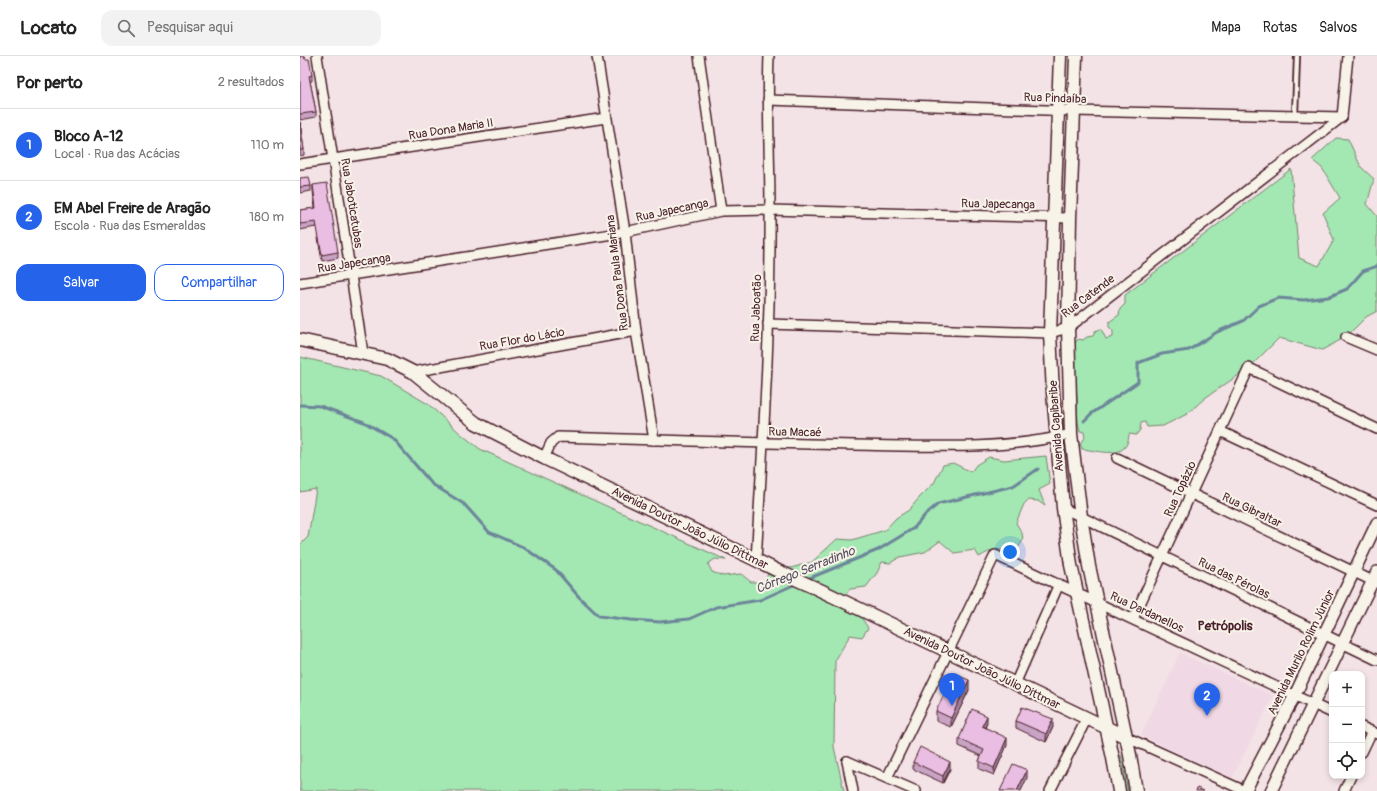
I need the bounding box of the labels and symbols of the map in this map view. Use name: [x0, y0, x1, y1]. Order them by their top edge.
street label: Rua Pindaíba: [1023, 90, 1087, 107]
street label: Rua Dona Maria II: [408, 115, 495, 144]
street label: Rua Jaboticatubas: [337, 157, 366, 250]
street label: Rua Japecanga: [634, 195, 710, 225]
street label: Rua Japecanga: [961, 196, 1035, 213]
street label: Rua Dona Paula Mariana: [603, 214, 632, 332]
street label: Rua Japecanga: [316, 250, 392, 277]
street label: Rua Catende: [1059, 271, 1118, 321]
street label: Rua Jaboatão: [748, 273, 765, 342]
street label: Rua Flor do Lácio: [478, 325, 566, 354]
street label: Avenida Capibaribe: [1046, 380, 1067, 472]
street label: Rua Macaé: [768, 425, 822, 440]
street label: Rua Topázio: [1161, 458, 1200, 520]
street label: Avenida Doutor João Júlio Dittmar: [609, 484, 771, 573]
street label: Rua Gibraltar: [1219, 490, 1285, 532]
water label: Córrego Serradinho: [754, 542, 858, 597]
your location: [1000, 542, 1020, 562]
street label: Rua das Pérolas: [1195, 555, 1273, 603]
street label: Avenida Murilo Rolim Júnior: [1265, 587, 1339, 717]
street label: Rua Dardanellos: [1108, 589, 1187, 636]
district label: Petrópolis: [1198, 618, 1253, 634]
street label: Avenida Doutor João Júlio Dittmar: [901, 624, 1063, 713]
pin: 1: [939, 673, 965, 706]
pin: 2: [1194, 683, 1220, 716]

